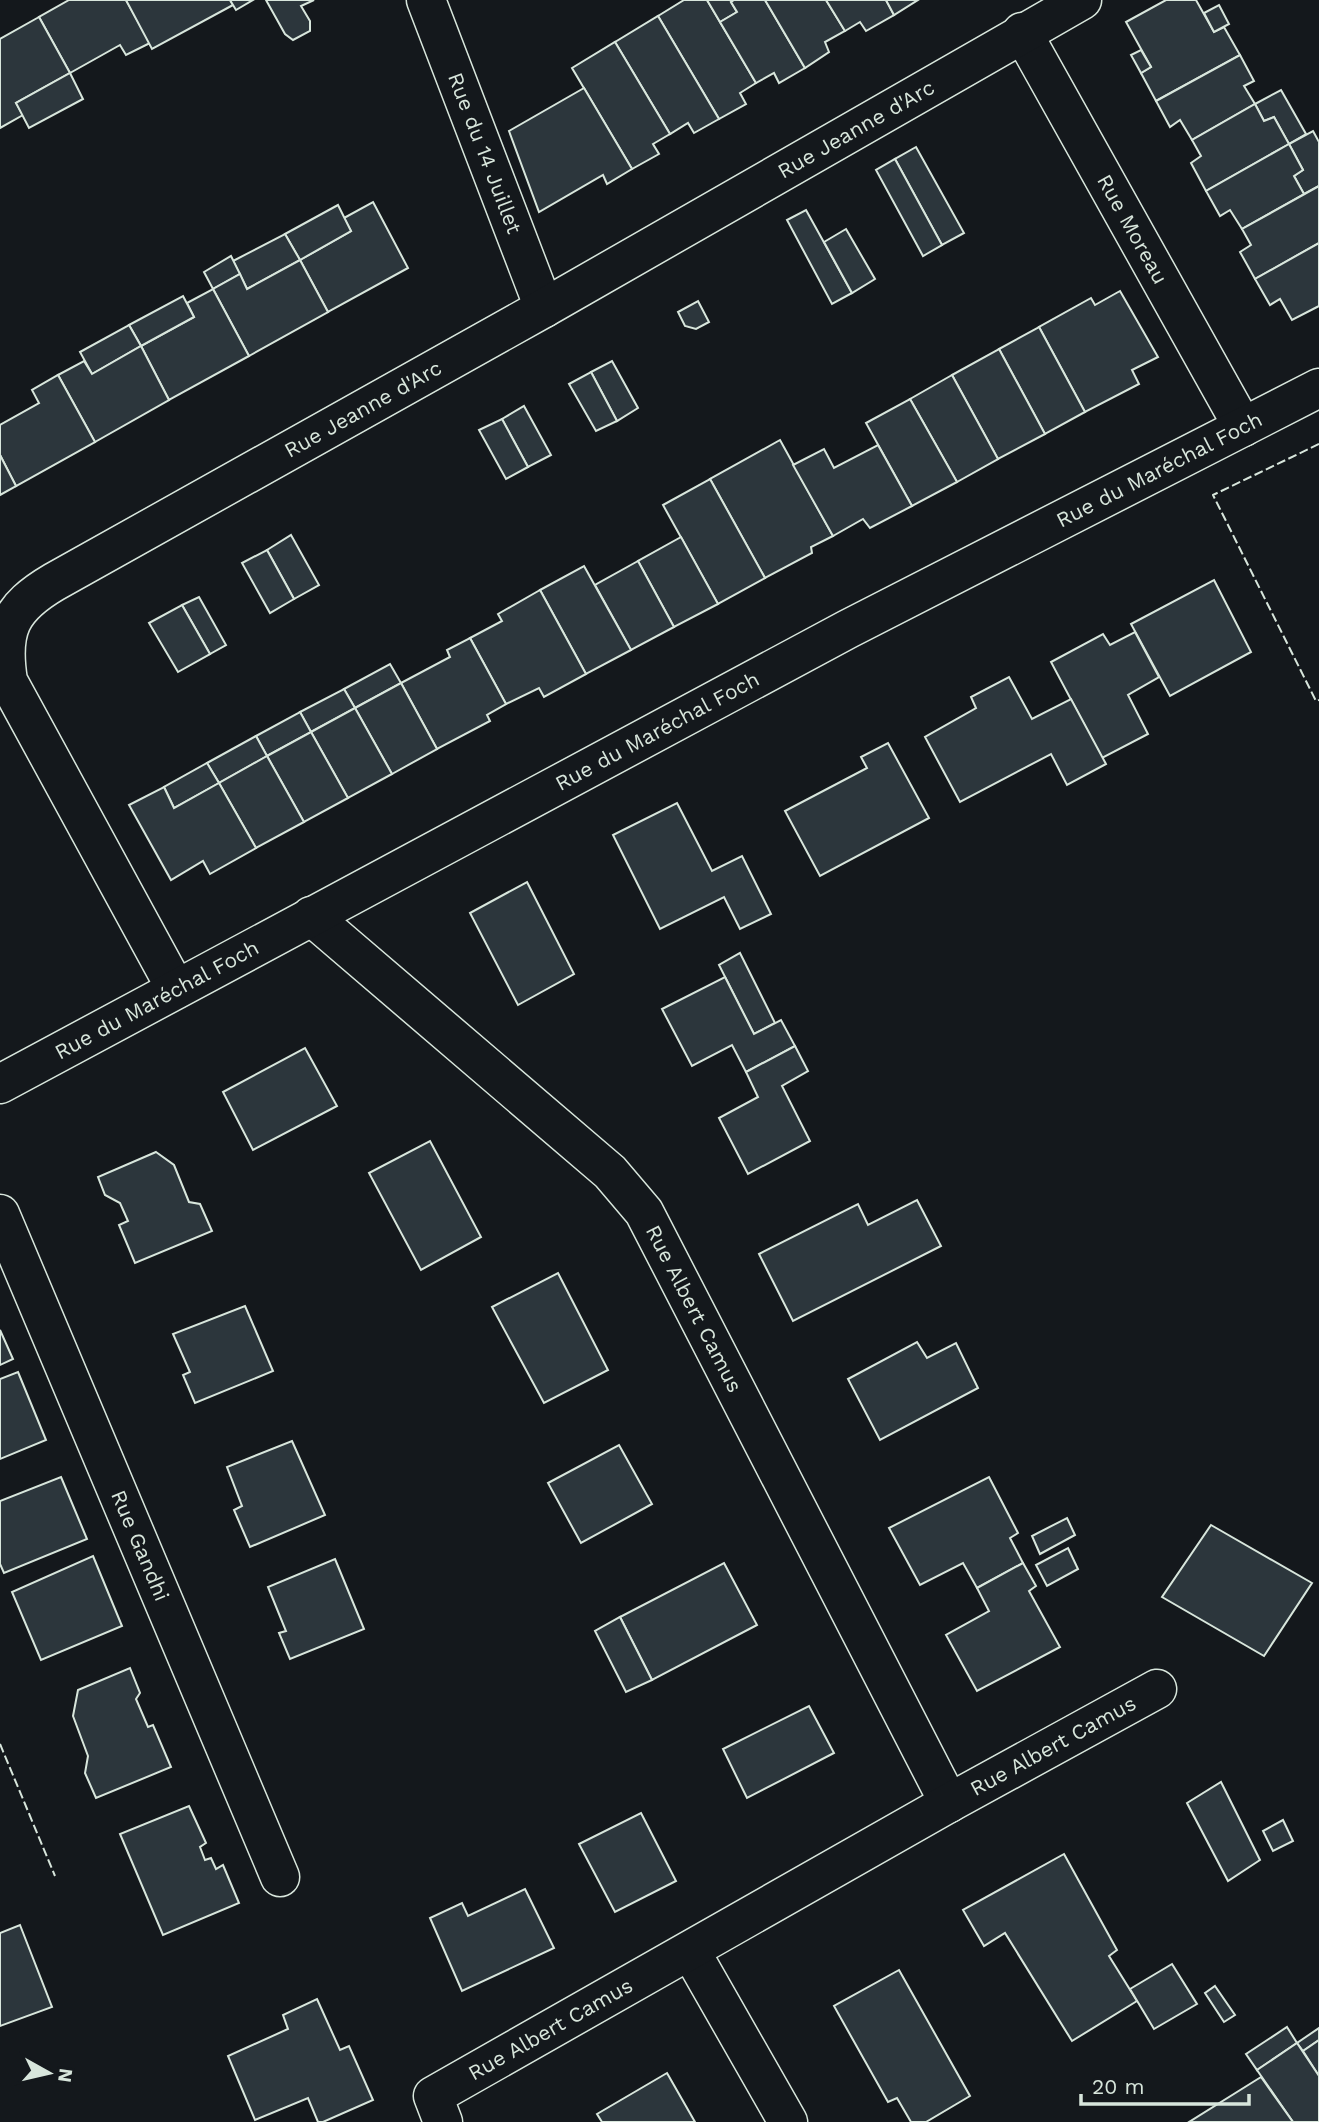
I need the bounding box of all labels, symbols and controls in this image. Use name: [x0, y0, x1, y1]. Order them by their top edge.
street label: Rue du 14 Juillet: [443, 69, 527, 237]
street label: Rue Jeanne d'Arc: [773, 74, 939, 184]
street label: Rue Moreau: [1092, 170, 1173, 288]
street label: Rue Jeanne d'Arc: [280, 355, 446, 463]
street label: Rue du Maréchal Foch: [1052, 406, 1266, 532]
street label: Rue du Maréchal Foch: [551, 666, 763, 796]
street label: Rue du Maréchal Foch: [50, 935, 263, 1064]
street label: Rue Albert Camus: [641, 1221, 748, 1396]
street label: Rue Gandhi: [106, 1486, 175, 1605]
street label: Rue Albert Camus: [966, 1690, 1140, 1801]
street label: Rue Albert Camus: [464, 1972, 637, 2085]
north arrow: [14, 2038, 84, 2108]
scale bar: [1081, 2062, 1249, 2106]
text: N: [53, 2067, 78, 2084]
text: 20 m: [1092, 2074, 1144, 2099]

